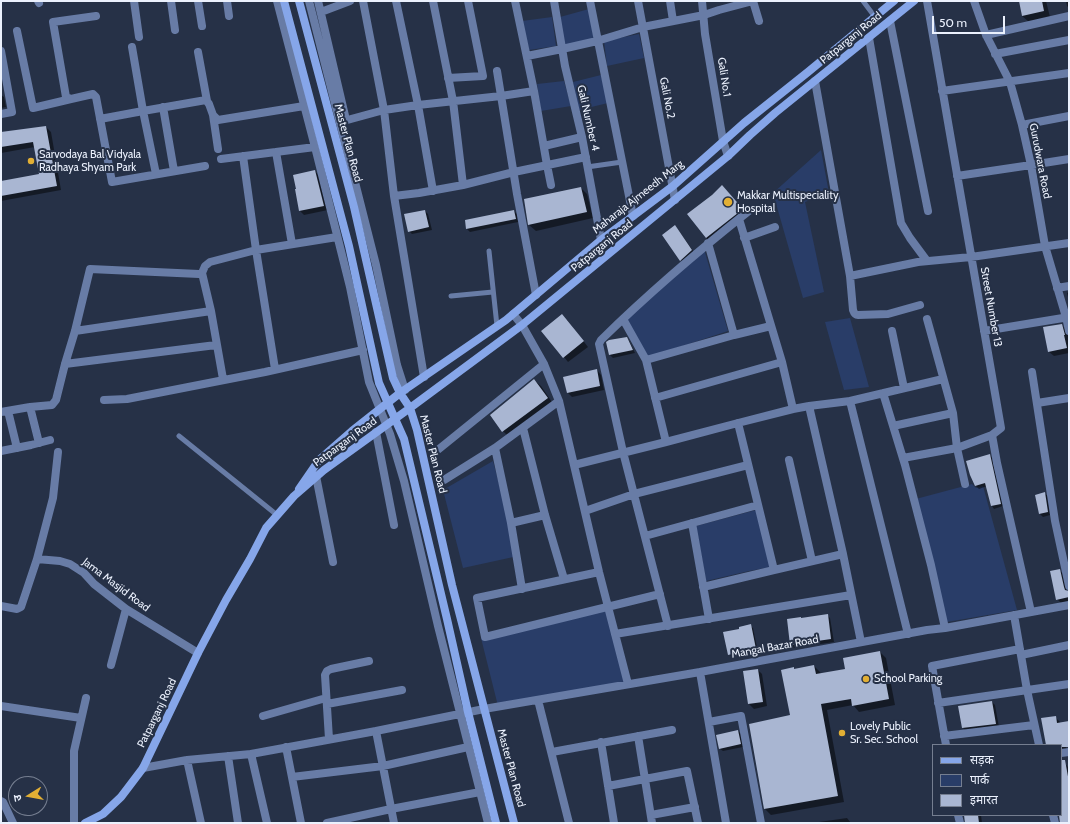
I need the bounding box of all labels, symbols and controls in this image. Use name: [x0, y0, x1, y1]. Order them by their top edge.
scale bar: [934, 8, 1007, 34]
street label: Patparganj Road: [818, 9, 884, 67]
text: 50 m: [939, 15, 967, 30]
street label: Gali No.1: [714, 56, 734, 98]
street label: Gali No.2: [657, 76, 677, 120]
street label: Gali Number 4: [574, 84, 602, 152]
street label: Master Plan Road: [331, 102, 365, 184]
street label: Gurudwara Road: [1026, 122, 1054, 200]
place label: Sarvodaya Bal Vidyala Radhaya Shyam Park: [39, 148, 141, 174]
marker: Sarvodaya Bal Vidyala Radhaya Shyam Park: [26, 156, 36, 166]
street label: Maharaja Ajmeedh Marg: [590, 157, 686, 237]
place label: Makkar Multispeciality Hospital: [737, 189, 838, 215]
marker: Makkar Multispeciality Hospital: [722, 196, 734, 208]
street label: Patparganj Road: [569, 217, 635, 275]
street label: Street Number 13: [977, 266, 1005, 348]
street label: Master Plan Road: [417, 413, 449, 495]
street label: Patparganj Road: [311, 414, 379, 470]
street label: Jama Masjid Road: [80, 555, 152, 615]
street label: Mangal Bazar Road: [730, 633, 820, 661]
place label: School Parking: [874, 672, 942, 686]
marker: School Parking: [861, 674, 871, 684]
street label: Patparganj Road: [135, 676, 179, 750]
place label: Lovely Public Sr. Sec. School: [850, 720, 918, 746]
street label: Master Plan Road: [494, 727, 528, 809]
marker: Lovely Public Sr. Sec. School: [837, 728, 847, 738]
legend: [932, 744, 1062, 816]
text: सड़क: [970, 752, 994, 767]
text: पार्क: [970, 772, 989, 787]
north arrow: [8, 776, 48, 816]
text: इमारत: [970, 792, 998, 807]
text: उ: [10, 794, 25, 803]

